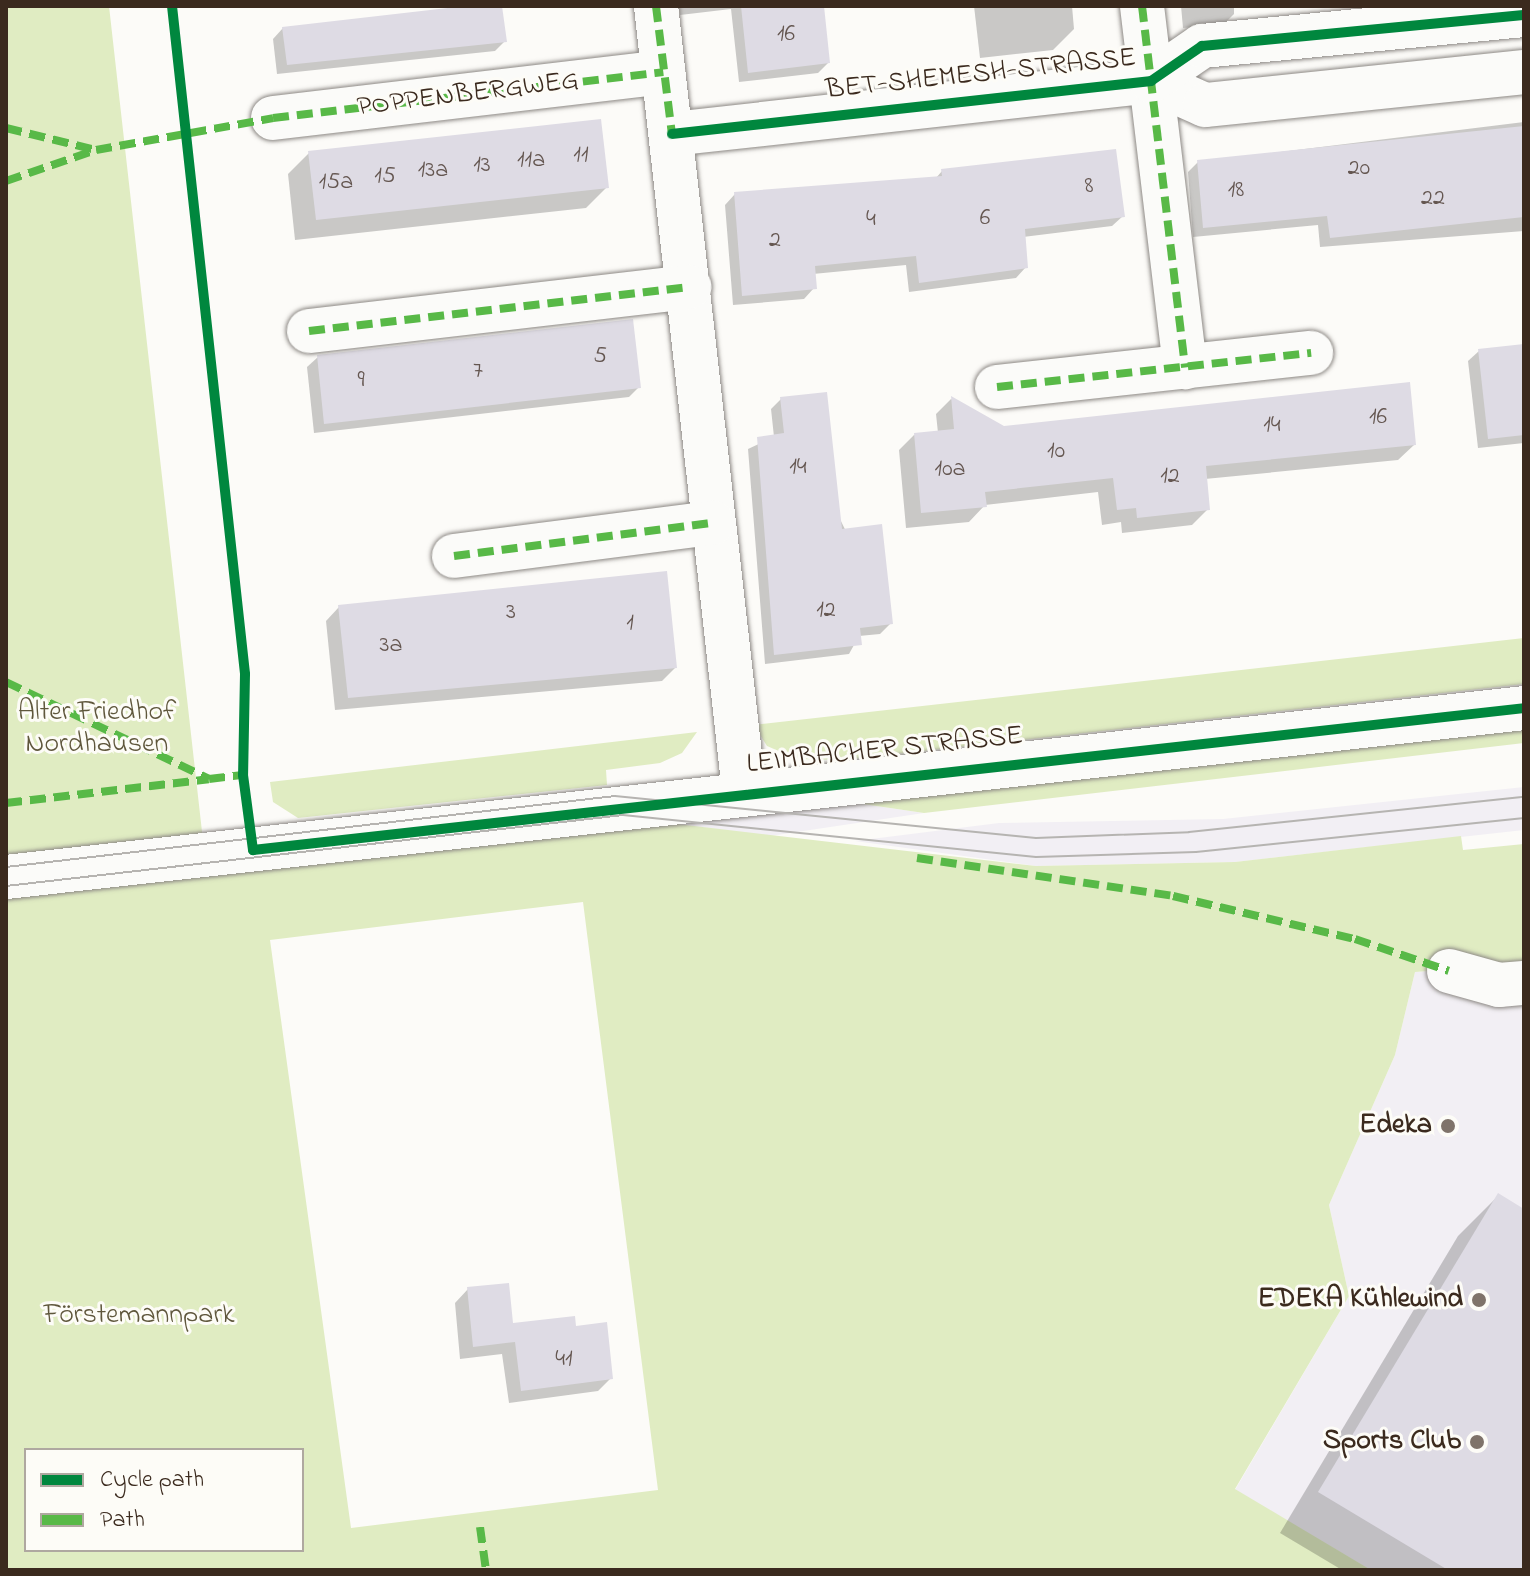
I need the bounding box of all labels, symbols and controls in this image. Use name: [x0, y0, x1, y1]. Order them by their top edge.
house number: 16: [777, 21, 795, 49]
street label: BET-SHEMESH-STRASSE: [824, 42, 1138, 108]
street label: POPPENBERGWEG: [355, 65, 581, 125]
house number: 11: [573, 142, 589, 170]
house number: 11a: [517, 147, 545, 175]
house number: 13: [473, 152, 491, 180]
house number: 20: [1348, 155, 1370, 183]
house number: 13a: [418, 157, 448, 185]
house number: 15: [374, 163, 396, 191]
house number: 15a: [319, 169, 353, 197]
house number: 8: [1085, 173, 1093, 201]
house number: 18: [1228, 177, 1244, 205]
house number: 22: [1421, 185, 1445, 213]
house number: 6: [980, 205, 990, 233]
house number: 4: [866, 206, 876, 234]
house number: 2: [769, 227, 781, 255]
house number: 5: [593, 343, 607, 371]
house number: 7: [473, 358, 483, 386]
house number: 9: [357, 367, 365, 395]
house number: 16: [1369, 404, 1387, 432]
house number: 14: [1263, 412, 1281, 440]
house number: 10: [1047, 438, 1065, 466]
house number: 14: [789, 454, 807, 482]
house number: 10a: [935, 456, 965, 484]
house number: 12: [1160, 463, 1180, 491]
house number: 12: [816, 597, 836, 625]
house number: 3: [506, 599, 516, 627]
house number: 1: [626, 610, 634, 638]
house number: 3a: [380, 632, 402, 660]
park label: Alter Friedhof Nordhausen: [18, 696, 176, 762]
street label: LEIMBACHER STRASSE: [745, 720, 1025, 782]
place label: Edeka: [1359, 1109, 1432, 1143]
marker: Edeka: [1439, 1117, 1457, 1135]
place label: EDEKA Kühlewind: [1258, 1283, 1463, 1317]
marker: EDEKA Kühlewind: [1470, 1291, 1488, 1309]
park label: Förstemannpark: [44, 1299, 234, 1333]
house number: 41: [555, 1346, 573, 1374]
place label: Sports Club: [1323, 1425, 1461, 1459]
marker: Sports Club: [1468, 1433, 1486, 1451]
legend: [24, 1448, 304, 1552]
text: Cycle path: [100, 1463, 204, 1498]
text: Path: [100, 1503, 145, 1538]

